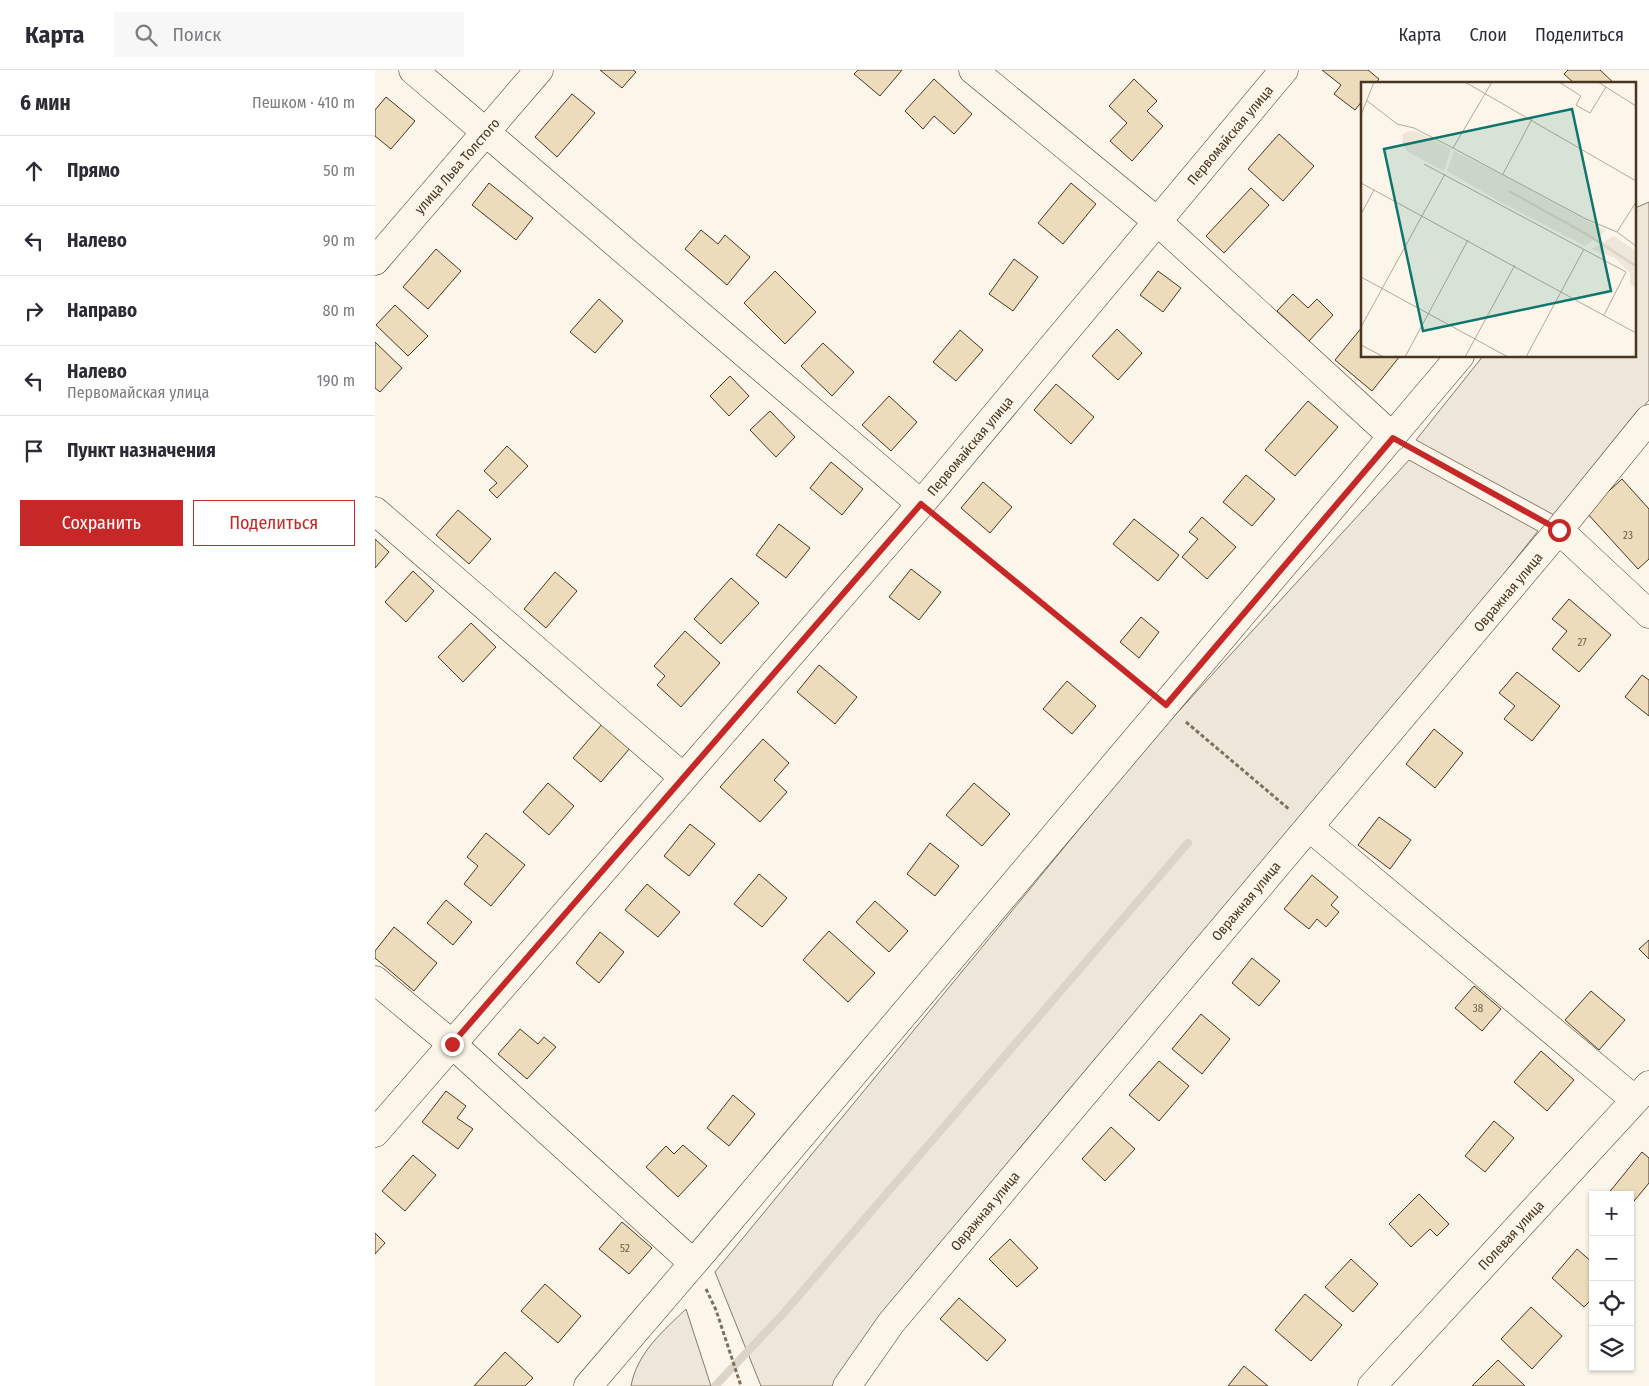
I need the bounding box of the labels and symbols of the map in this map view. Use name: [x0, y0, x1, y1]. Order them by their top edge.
street label: Первомайская улица: [1184, 82, 1277, 188]
inset map: [1361, 82, 1637, 358]
street label: улица Льва Толстого: [411, 115, 504, 218]
street label: Первомайская улица: [924, 393, 1017, 499]
route start: [1548, 519, 1571, 542]
house number: 23: [1623, 529, 1633, 542]
street label: Овражная улица: [1470, 549, 1547, 636]
house number: 27: [1577, 636, 1587, 649]
street label: Овражная улица: [1208, 858, 1285, 945]
house number: 38: [1473, 1002, 1484, 1015]
route end: [441, 1033, 464, 1056]
street label: Овражная улица: [947, 1168, 1024, 1255]
street label: Полевая улица: [1475, 1197, 1548, 1274]
house number: 52: [620, 1242, 630, 1255]

